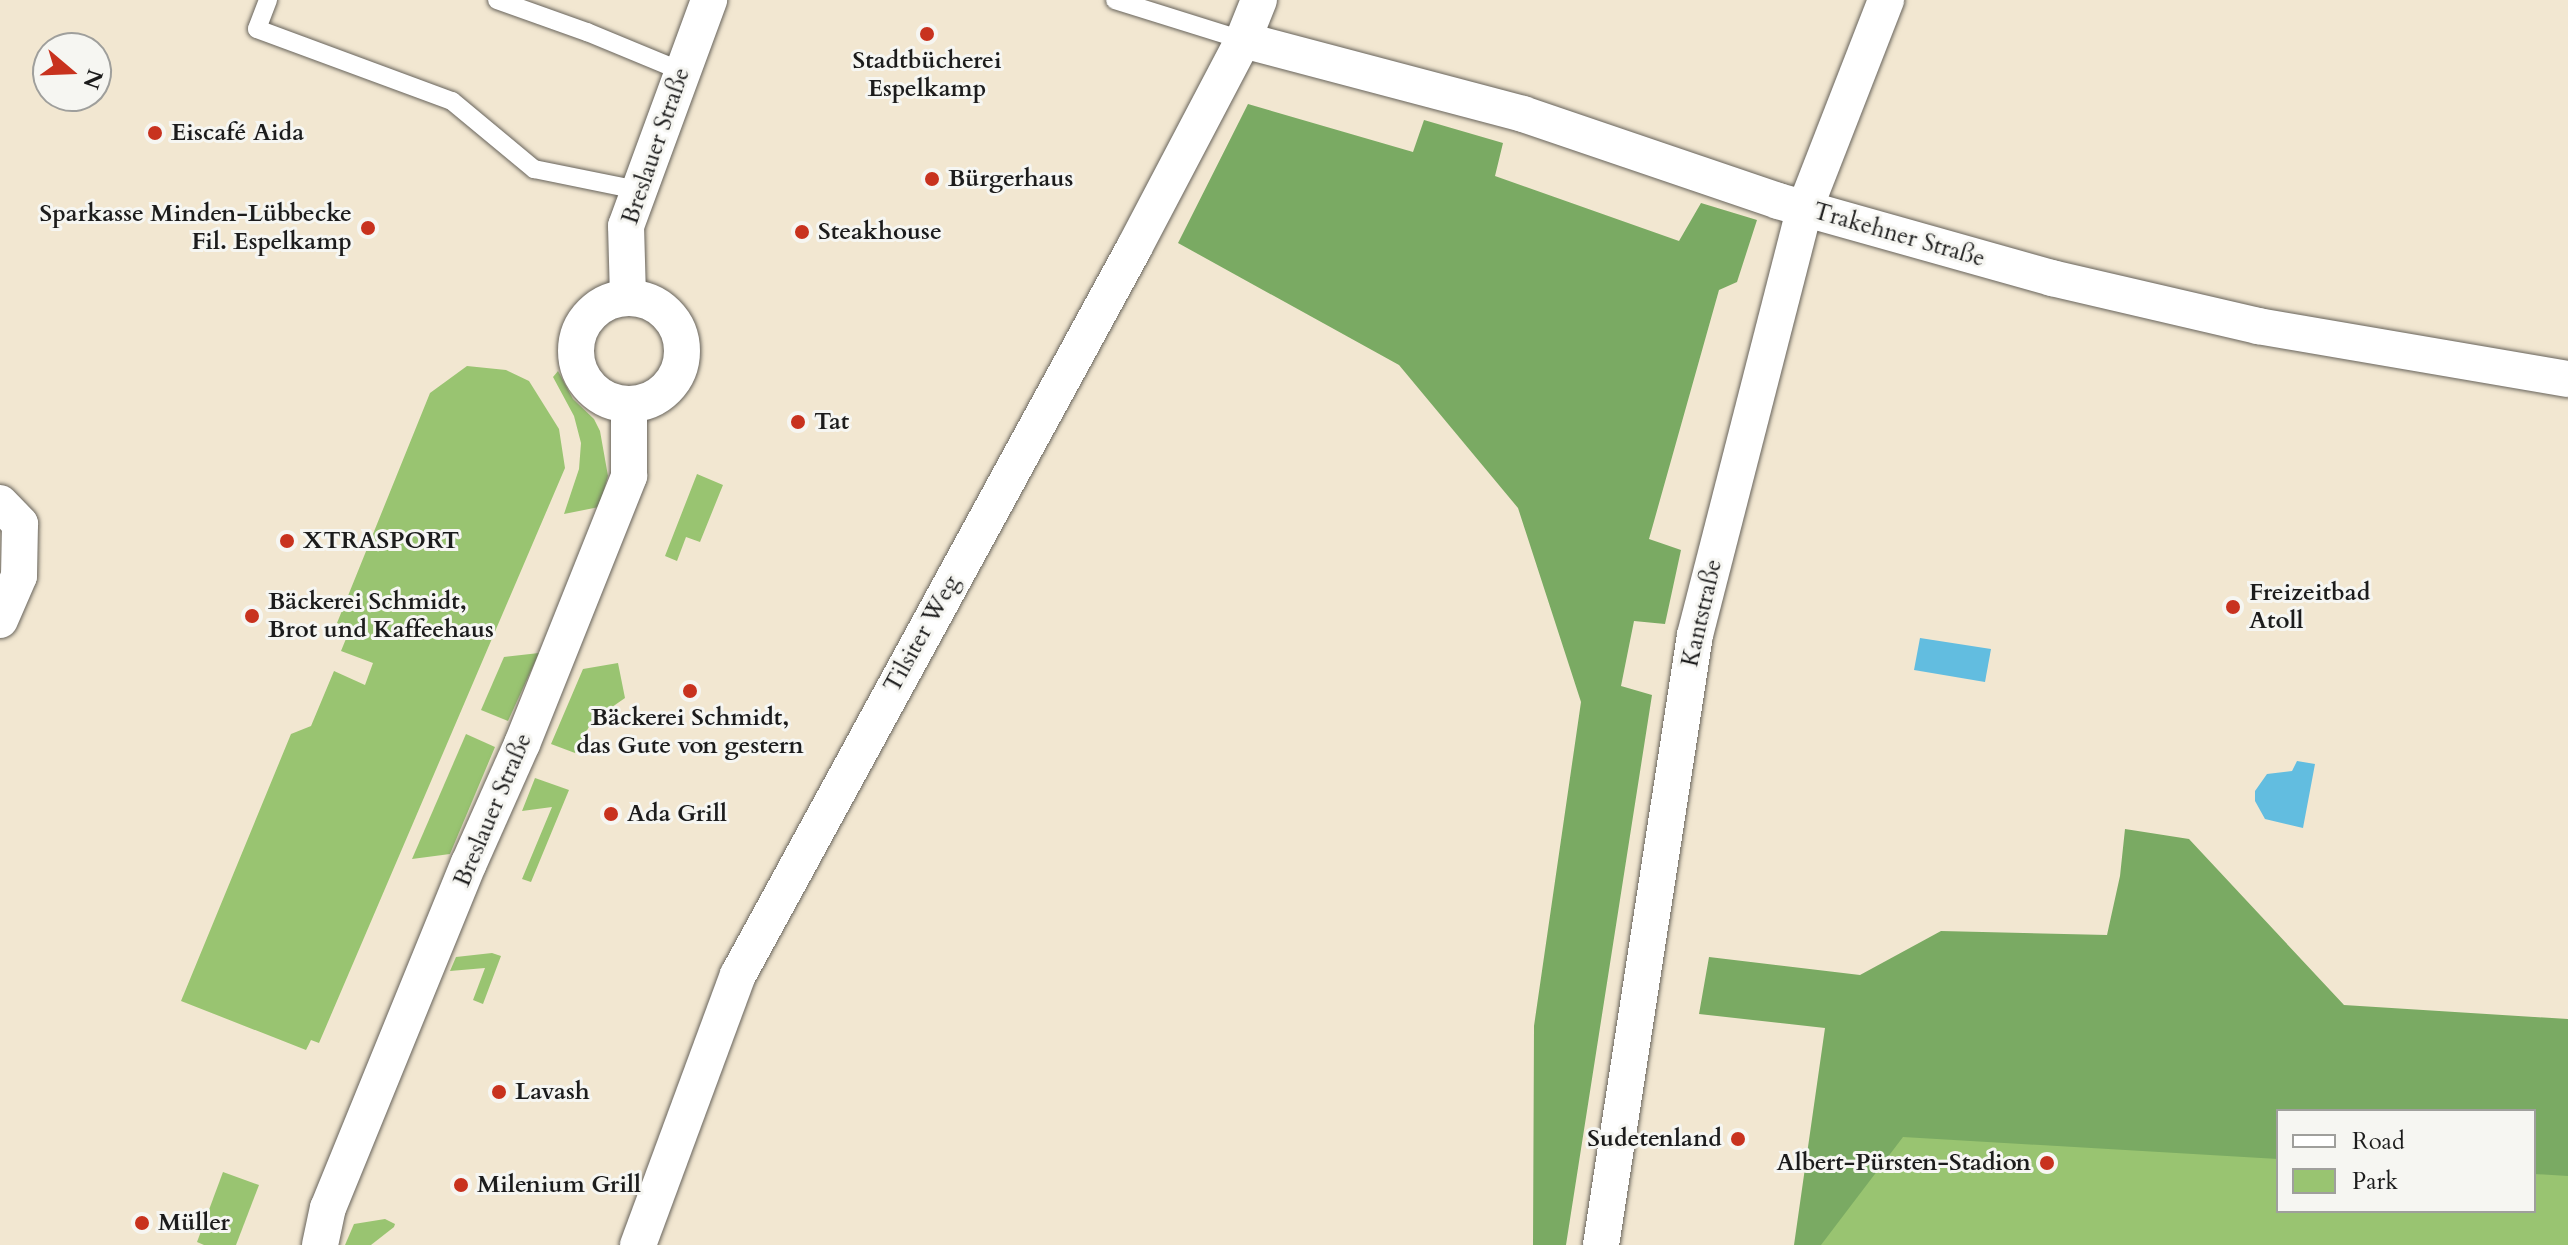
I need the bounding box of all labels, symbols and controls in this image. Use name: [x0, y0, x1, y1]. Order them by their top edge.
marker: Stadtbücherei Espelkamp: [918, 25, 936, 43]
north arrow: [32, 32, 112, 112]
place label: Stadtbücherei Espelkamp: [852, 47, 1002, 103]
street label: Breslauer Straße: [616, 64, 696, 228]
text: N: [76, 65, 110, 93]
place label: Eiscafé Aida: [171, 119, 304, 147]
marker: Eiscafé Aida: [146, 124, 164, 142]
place label: Bürgerhaus: [948, 165, 1073, 193]
marker: Bürgerhaus: [923, 170, 941, 188]
street label: Trakehner Straße: [1810, 197, 1988, 273]
place label: Sparkasse Minden-Lübbecke Fil. Espelkamp: [39, 200, 352, 256]
place label: Steakhouse: [818, 218, 942, 246]
marker: Sparkasse Minden-Lübbecke Fil. Espelkamp: [359, 219, 377, 237]
marker: Steakhouse: [793, 223, 811, 241]
place label: Tat: [814, 408, 849, 436]
marker: Tat: [789, 413, 807, 431]
place label: XTRASPORT: [303, 527, 459, 555]
marker: XTRASPORT: [278, 532, 296, 550]
street label: Kantstraße: [1676, 556, 1728, 670]
street label: Tilsiter Weg: [878, 570, 966, 698]
place label: Freizeitbad Atoll: [2249, 579, 2370, 635]
place label: Bäckerei Schmidt, Brot und Kaffeehaus: [268, 588, 494, 644]
marker: Freizeitbad Atoll: [2224, 598, 2242, 616]
marker: Bäckerei Schmidt, Brot und Kaffeehaus: [243, 607, 261, 625]
marker: Bäckerei Schmidt, das Gute von gestern: [681, 682, 699, 700]
place label: Bäckerei Schmidt, das Gute von gestern: [576, 704, 804, 760]
street label: Breslauer Straße: [448, 729, 538, 891]
place label: Ada Grill: [627, 800, 727, 828]
marker: Ada Grill: [602, 805, 620, 823]
place label: Lavash: [515, 1078, 590, 1106]
marker: Lavash: [490, 1083, 508, 1101]
legend: [2276, 1109, 2536, 1213]
place label: Sudetenland: [1587, 1125, 1722, 1153]
text: Road: [2352, 1125, 2405, 1158]
marker: Sudetenland: [1729, 1130, 1747, 1148]
place label: Albert-Pürsten-Stadion: [1777, 1149, 2031, 1177]
marker: Albert-Pürsten-Stadion: [2038, 1154, 2056, 1172]
text: Park: [2352, 1165, 2398, 1198]
place label: Milenium Grill: [477, 1171, 641, 1199]
marker: Milenium Grill: [452, 1176, 470, 1194]
place label: Müller: [158, 1209, 230, 1237]
marker: Müller: [133, 1214, 151, 1232]

